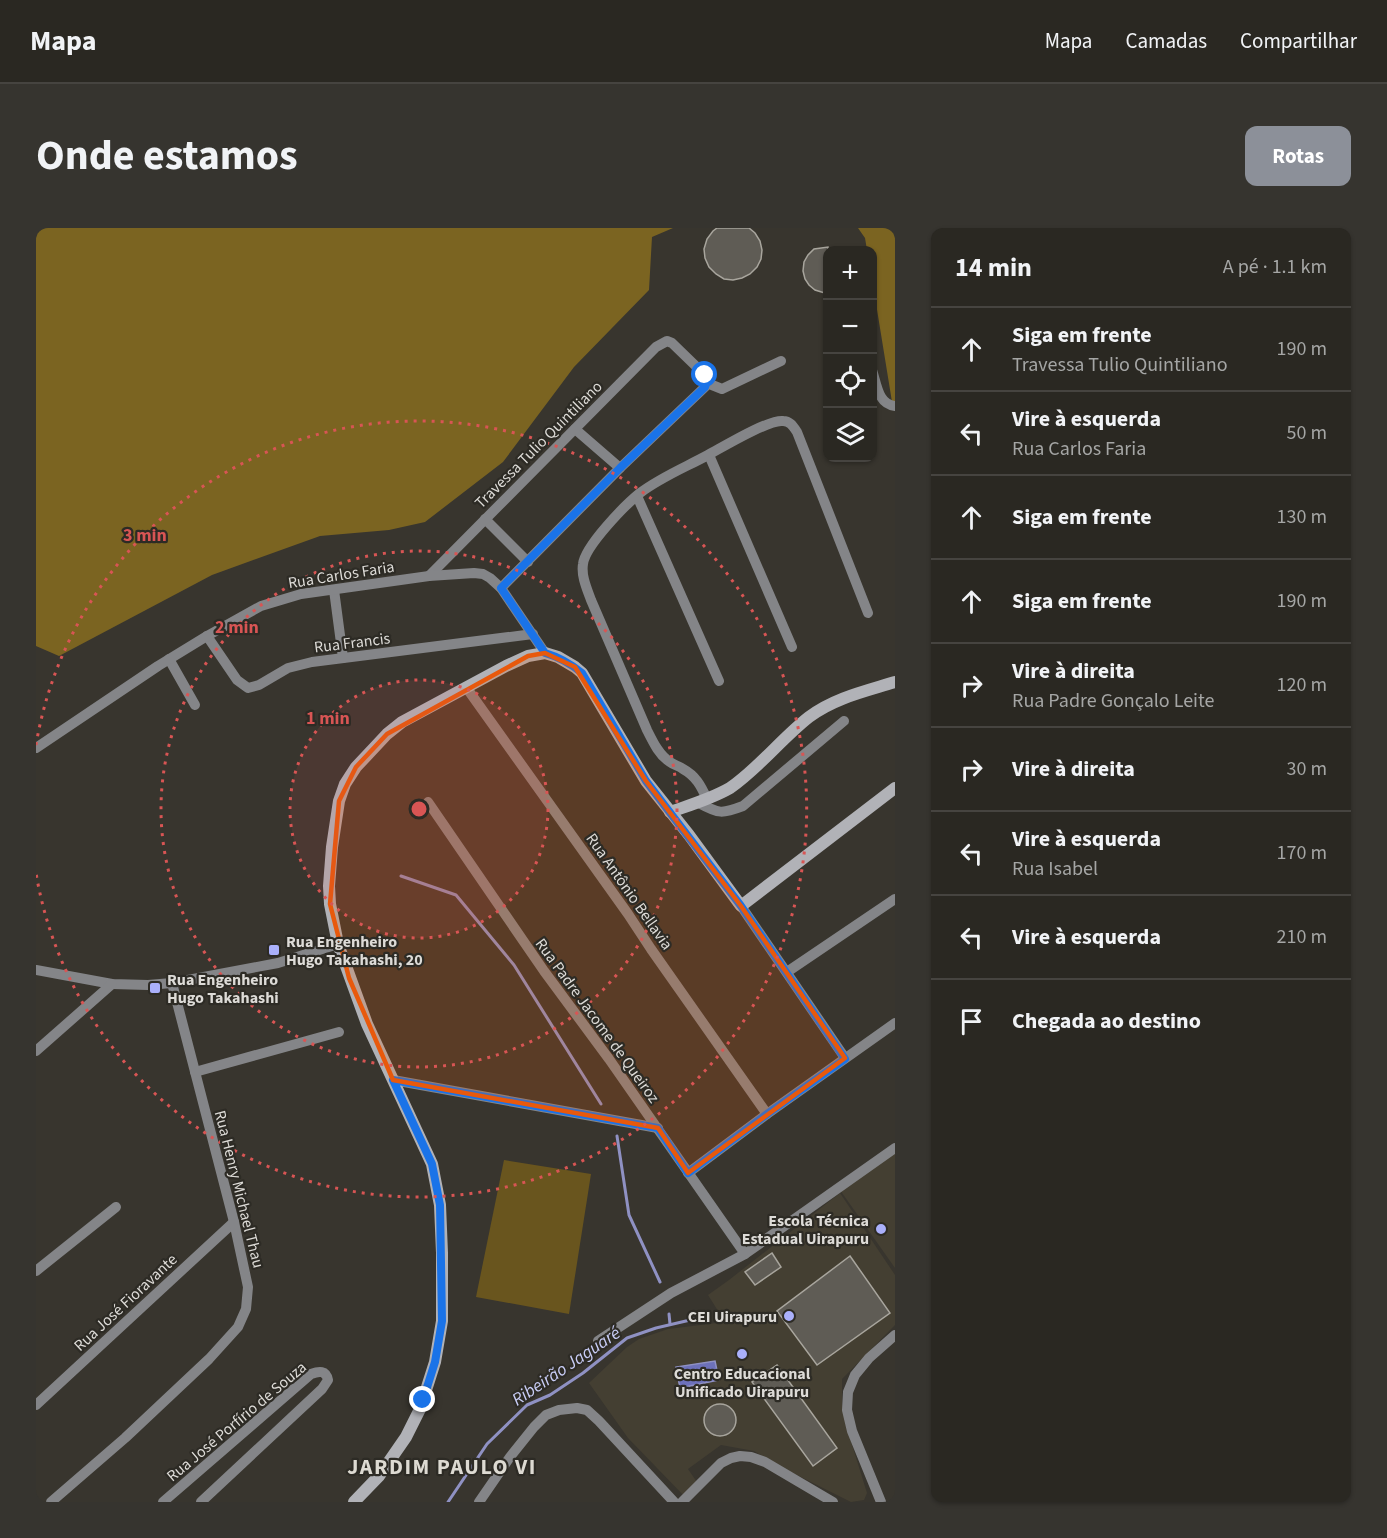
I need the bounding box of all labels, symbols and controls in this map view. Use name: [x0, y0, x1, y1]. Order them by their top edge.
text: Mapa: [30, 21, 97, 61]
text: Mapa: [1045, 26, 1092, 56]
text: Camadas: [1125, 26, 1207, 56]
text: Compartilhar: [1240, 26, 1357, 56]
text: Onde estamos: [36, 126, 298, 186]
button: Rotas: [1245, 126, 1351, 186]
map controls: [823, 246, 877, 462]
button: +: [823, 246, 877, 300]
text: 14 min: [955, 249, 1032, 286]
text: A pé · 1.1 km: [1223, 253, 1327, 281]
button: −: [823, 300, 877, 354]
text: Siga em frente: [1012, 319, 1152, 351]
icon: ahead: [955, 333, 988, 366]
text: 190 m: [1277, 335, 1327, 363]
text: Travessa Tulio Quintiliano: [1012, 351, 1227, 379]
button: locate: [823, 354, 877, 408]
route start: [691, 361, 717, 387]
street label: Travessa Tulio Quintiliano: [470, 376, 607, 513]
text: Vire à esquerda: [1012, 403, 1161, 435]
button: layers: [823, 408, 877, 462]
icon: left: [955, 417, 988, 450]
text: 50 m: [1287, 419, 1327, 447]
text: Rua Carlos Faria: [1012, 435, 1146, 463]
icon: ahead: [955, 501, 988, 534]
text: Siga em frente: [1012, 501, 1152, 533]
text: 130 m: [1277, 503, 1327, 531]
text: 3 min: [123, 523, 167, 548]
street label: Rua Carlos Faria: [286, 556, 396, 594]
icon: ahead: [955, 585, 988, 618]
text: Siga em frente: [1012, 585, 1152, 617]
text: 190 m: [1277, 587, 1327, 615]
text: 2 min: [215, 615, 259, 640]
street label: Rua Francis: [313, 627, 392, 659]
text: Vire à direita: [1012, 655, 1135, 687]
icon: right: [955, 669, 988, 702]
text: 120 m: [1277, 671, 1327, 699]
text: Rua Padre Gonçalo Leite: [1012, 687, 1214, 715]
text: 1 min: [306, 706, 350, 731]
icon: right: [955, 753, 988, 786]
text: Vire à direita: [1012, 753, 1135, 785]
text: 30 m: [1287, 755, 1327, 783]
centre of rings: [409, 799, 429, 819]
text: Vire à esquerda: [1012, 823, 1161, 855]
street label: Rua Antônio Bellavia: [581, 829, 678, 954]
icon: left: [955, 837, 988, 870]
text: 170 m: [1277, 839, 1327, 867]
text: Rua Isabel: [1012, 855, 1098, 883]
icon: left: [955, 921, 988, 954]
text: Vire à esquerda: [1012, 921, 1161, 953]
text: 210 m: [1277, 923, 1327, 951]
place label: Rua Engenheiro Hugo Takahashi, 20: [286, 931, 423, 971]
street label: Rua Padre Jacome de Queiroz: [530, 934, 665, 1108]
marker: Rua Engenheiro Hugo Takahashi, 20: [267, 943, 281, 957]
place label: Rua Engenheiro Hugo Takahashi: [167, 969, 279, 1009]
marker: Rua Engenheiro Hugo Takahashi: [148, 981, 162, 995]
icon: arrive: [955, 1005, 988, 1038]
text: Chegada ao destino: [1012, 1005, 1201, 1037]
street label: Rua Henry Michael Thau: [209, 1108, 269, 1270]
place label: Escola Técnica Estadual Uirapuru: [742, 1210, 869, 1250]
marker: Escola Técnica Estadual Uirapuru: [874, 1222, 888, 1236]
street label: Rua José Fioravante: [69, 1249, 182, 1356]
place label: CEI Uirapuru: [688, 1306, 777, 1328]
marker: CEI Uirapuru: [782, 1309, 796, 1323]
water label: Ribeirão Jaguaré: [507, 1321, 626, 1412]
marker: Centro Educacional Unificado Uirapuru: [735, 1347, 749, 1361]
street label: Rua José Porfírio de Souza: [162, 1357, 311, 1487]
place label: Centro Educacional Unificado Uirapuru: [674, 1363, 811, 1403]
route end: [409, 1386, 435, 1412]
district label: JARDIM PAULO VI: [347, 1451, 537, 1483]

